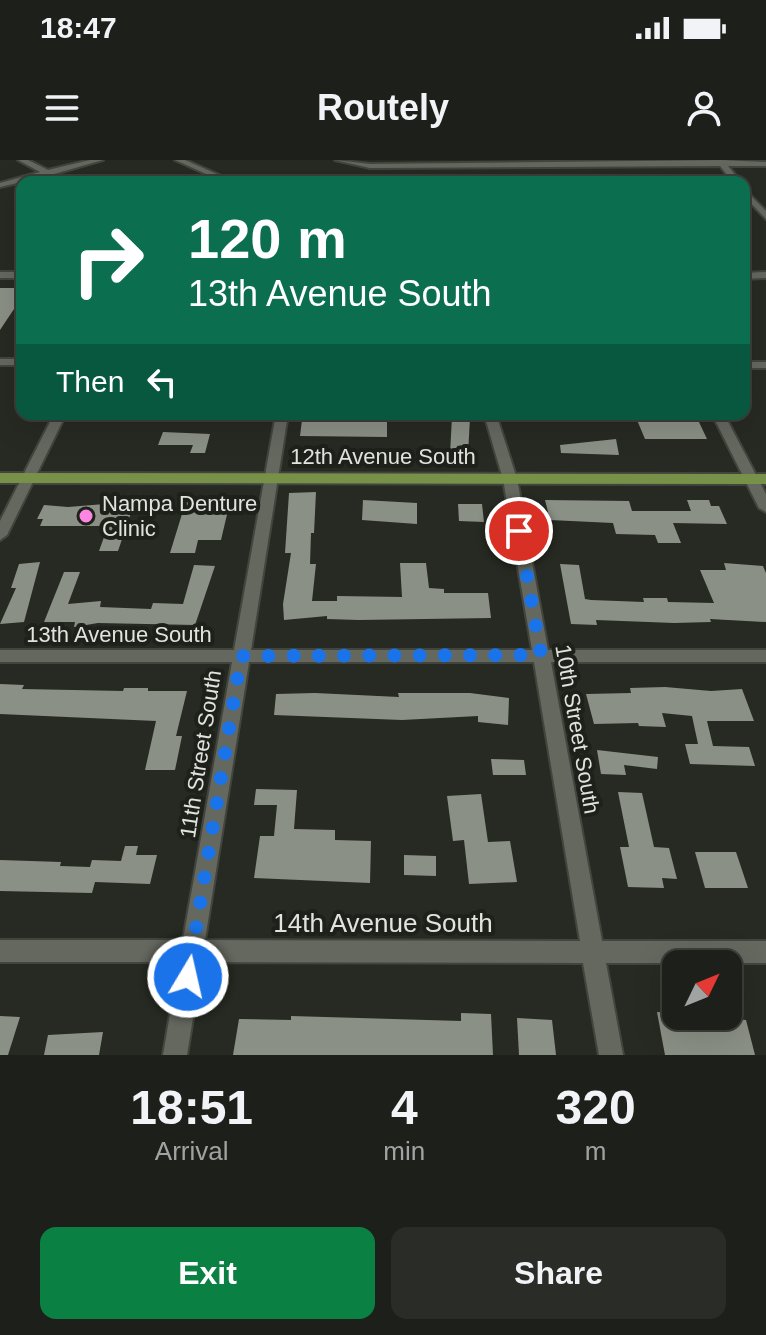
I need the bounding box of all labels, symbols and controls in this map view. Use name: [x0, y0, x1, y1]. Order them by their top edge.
text: 18:47: [40, 11, 117, 44]
icon: menu: [40, 86, 84, 130]
icon: person: [682, 86, 726, 130]
text: Routely: [317, 87, 449, 128]
text: 120 m: [188, 207, 347, 270]
icon: right: [56, 208, 160, 312]
text: 13th Avenue South: [188, 273, 492, 314]
icon: left: [140, 360, 184, 404]
text: Then: [56, 365, 124, 398]
street label: 12th Avenue South: [290, 444, 476, 469]
place label: Nampa Denture Clinic: [102, 491, 257, 541]
pin: [485, 497, 553, 565]
marker: Nampa Denture Clinic: [77, 507, 95, 525]
icon: arrive: [497, 509, 541, 553]
street label: 13th Avenue South: [26, 622, 212, 647]
street label: 10th Street South: [550, 643, 605, 816]
street label: 11th Street South: [175, 668, 226, 840]
street label: 14th Avenue South: [273, 908, 493, 938]
position arrow: [146, 935, 230, 1019]
north arrow: [662, 950, 742, 1030]
map controls: [662, 950, 742, 1030]
text: 18:51: [130, 1081, 253, 1134]
text: 4: [391, 1081, 418, 1134]
text: 320: [556, 1081, 636, 1134]
text: Arrival: [155, 1136, 229, 1166]
text: min: [383, 1136, 425, 1166]
text: m: [585, 1136, 606, 1166]
button: Exit: [40, 1227, 375, 1319]
button: Share: [391, 1227, 726, 1319]

